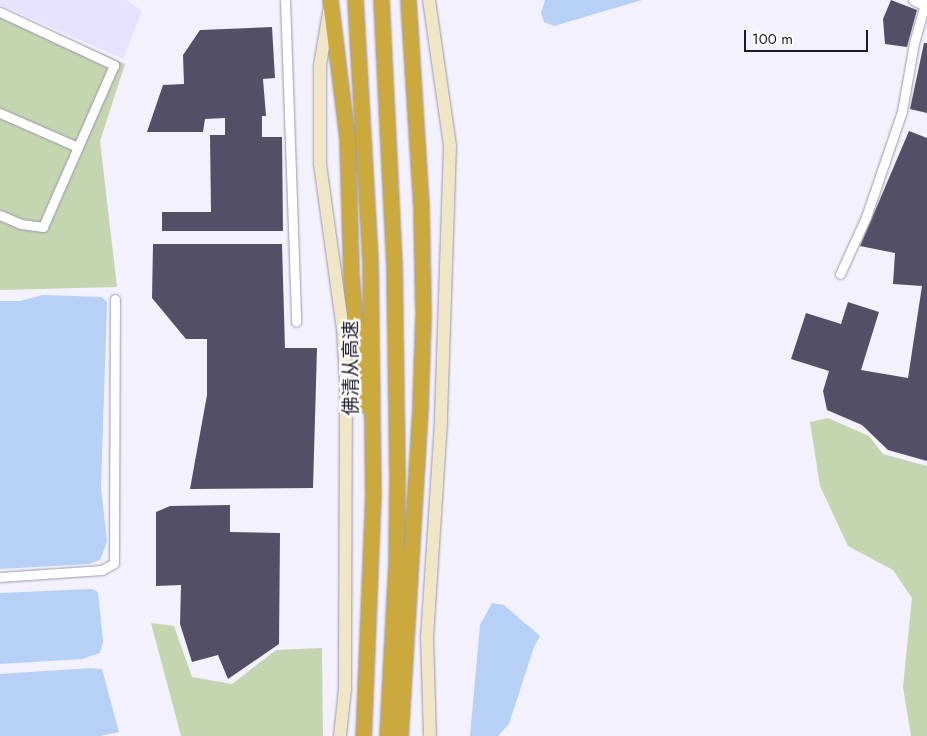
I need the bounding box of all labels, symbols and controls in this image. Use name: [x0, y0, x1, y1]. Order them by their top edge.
scale bar: [747, 20, 871, 52]
text: 100 m: [752, 28, 793, 50]
street label: 佛清从高速: [340, 321, 362, 415]

